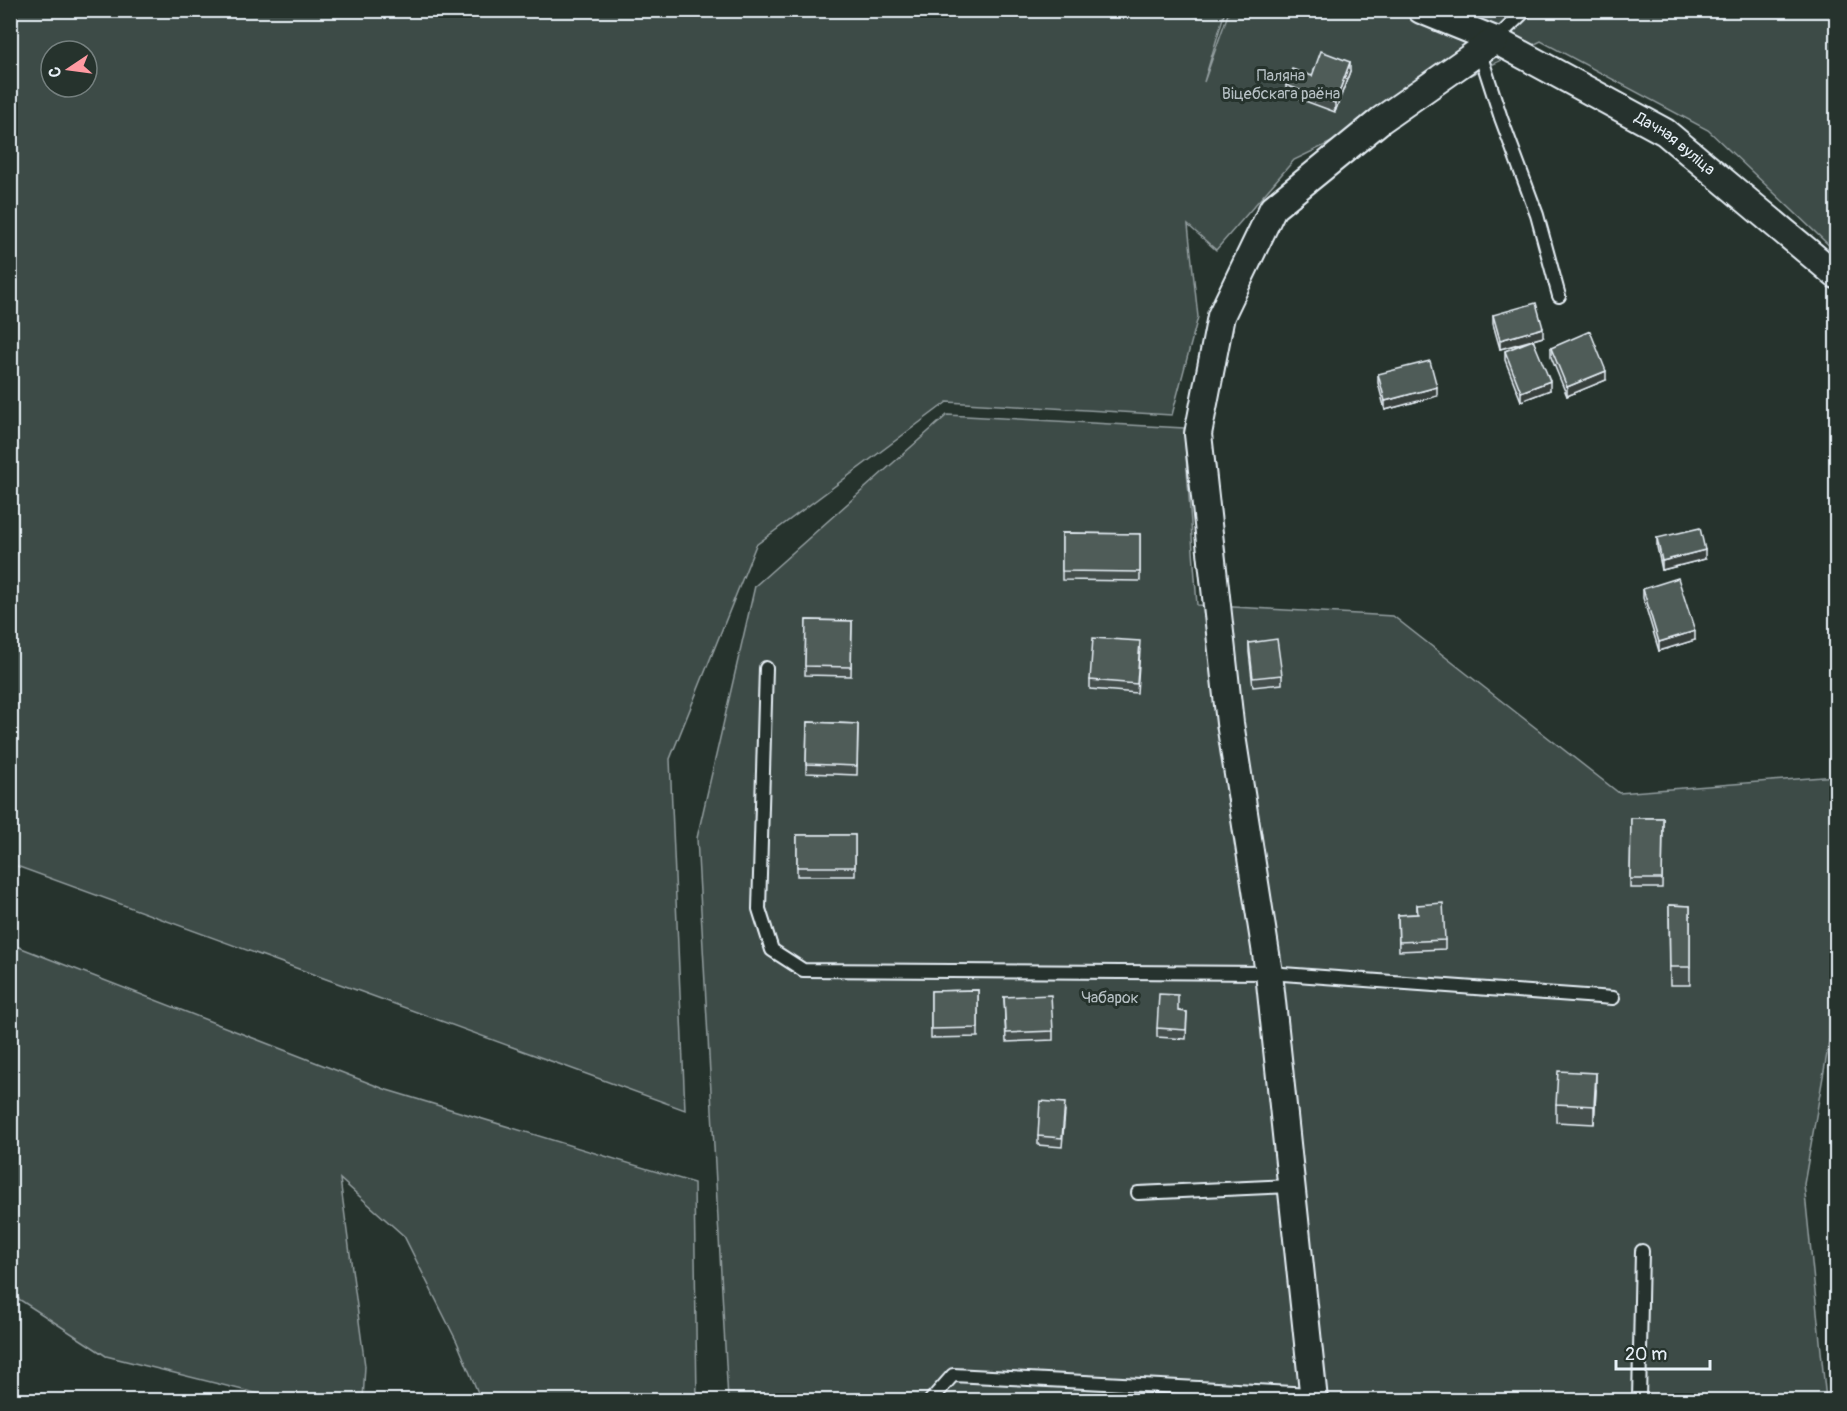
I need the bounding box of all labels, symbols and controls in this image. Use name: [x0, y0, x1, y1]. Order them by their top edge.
north arrow: [39, 39, 99, 99]
text: С: [44, 65, 66, 79]
park label: Паляна Віцебскага раёна: [1222, 66, 1340, 104]
street label: Дачная вуліца: [1631, 107, 1719, 180]
park label: Чабарок: [1081, 988, 1139, 1008]
scale bar: [1616, 1333, 1710, 1371]
text: 20 m: [1625, 1343, 1667, 1366]

